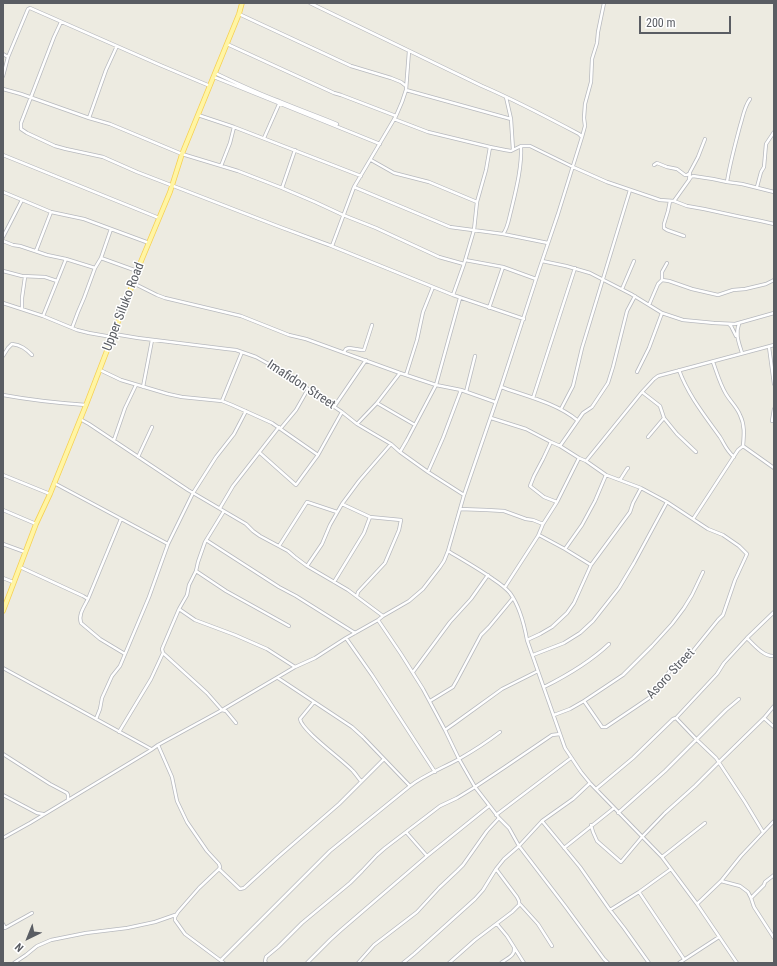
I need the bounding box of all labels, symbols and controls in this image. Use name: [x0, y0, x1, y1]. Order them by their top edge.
scale bar: [641, 8, 733, 34]
text: 200 m: [646, 16, 676, 30]
street label: Upper Siluko Road: [100, 261, 148, 353]
street label: Imafidon Street: [264, 357, 338, 413]
street label: Asoro Street: [644, 645, 698, 703]
north arrow: [8, 918, 48, 958]
text: N: [13, 940, 26, 954]

